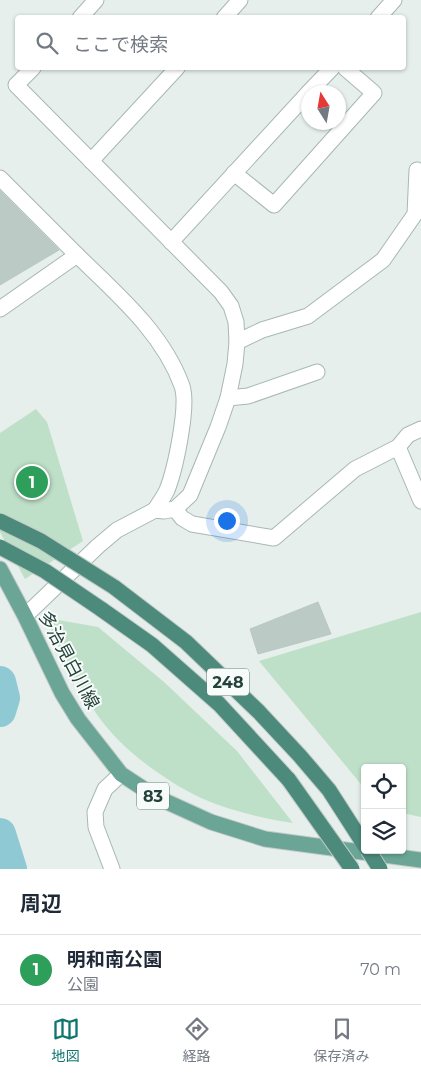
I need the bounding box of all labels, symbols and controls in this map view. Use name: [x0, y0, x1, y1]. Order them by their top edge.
search box: [15, 15, 406, 70]
icon: search: [33, 29, 61, 57]
text: ここで検索: [73, 33, 168, 56]
north arrow: [301, 85, 346, 130]
pin: 1: [16, 463, 48, 501]
your location: [214, 508, 240, 534]
street label: 多治見白川線: [34, 607, 104, 713]
road number: 248: [207, 669, 249, 696]
map controls: [361, 764, 406, 854]
button: locate: [361, 764, 406, 809]
road number: 83: [137, 782, 169, 809]
button: layers: [361, 809, 406, 854]
text: 周辺: [20, 891, 62, 916]
text: 明和南公園: [67, 948, 162, 971]
text: 1: [33, 960, 39, 979]
text: 70 m: [360, 960, 401, 979]
text: 公園: [67, 975, 99, 994]
tab: 地図: [52, 1015, 80, 1065]
tab: 経路: [183, 1015, 211, 1065]
tab: 保存済み: [314, 1015, 370, 1065]

